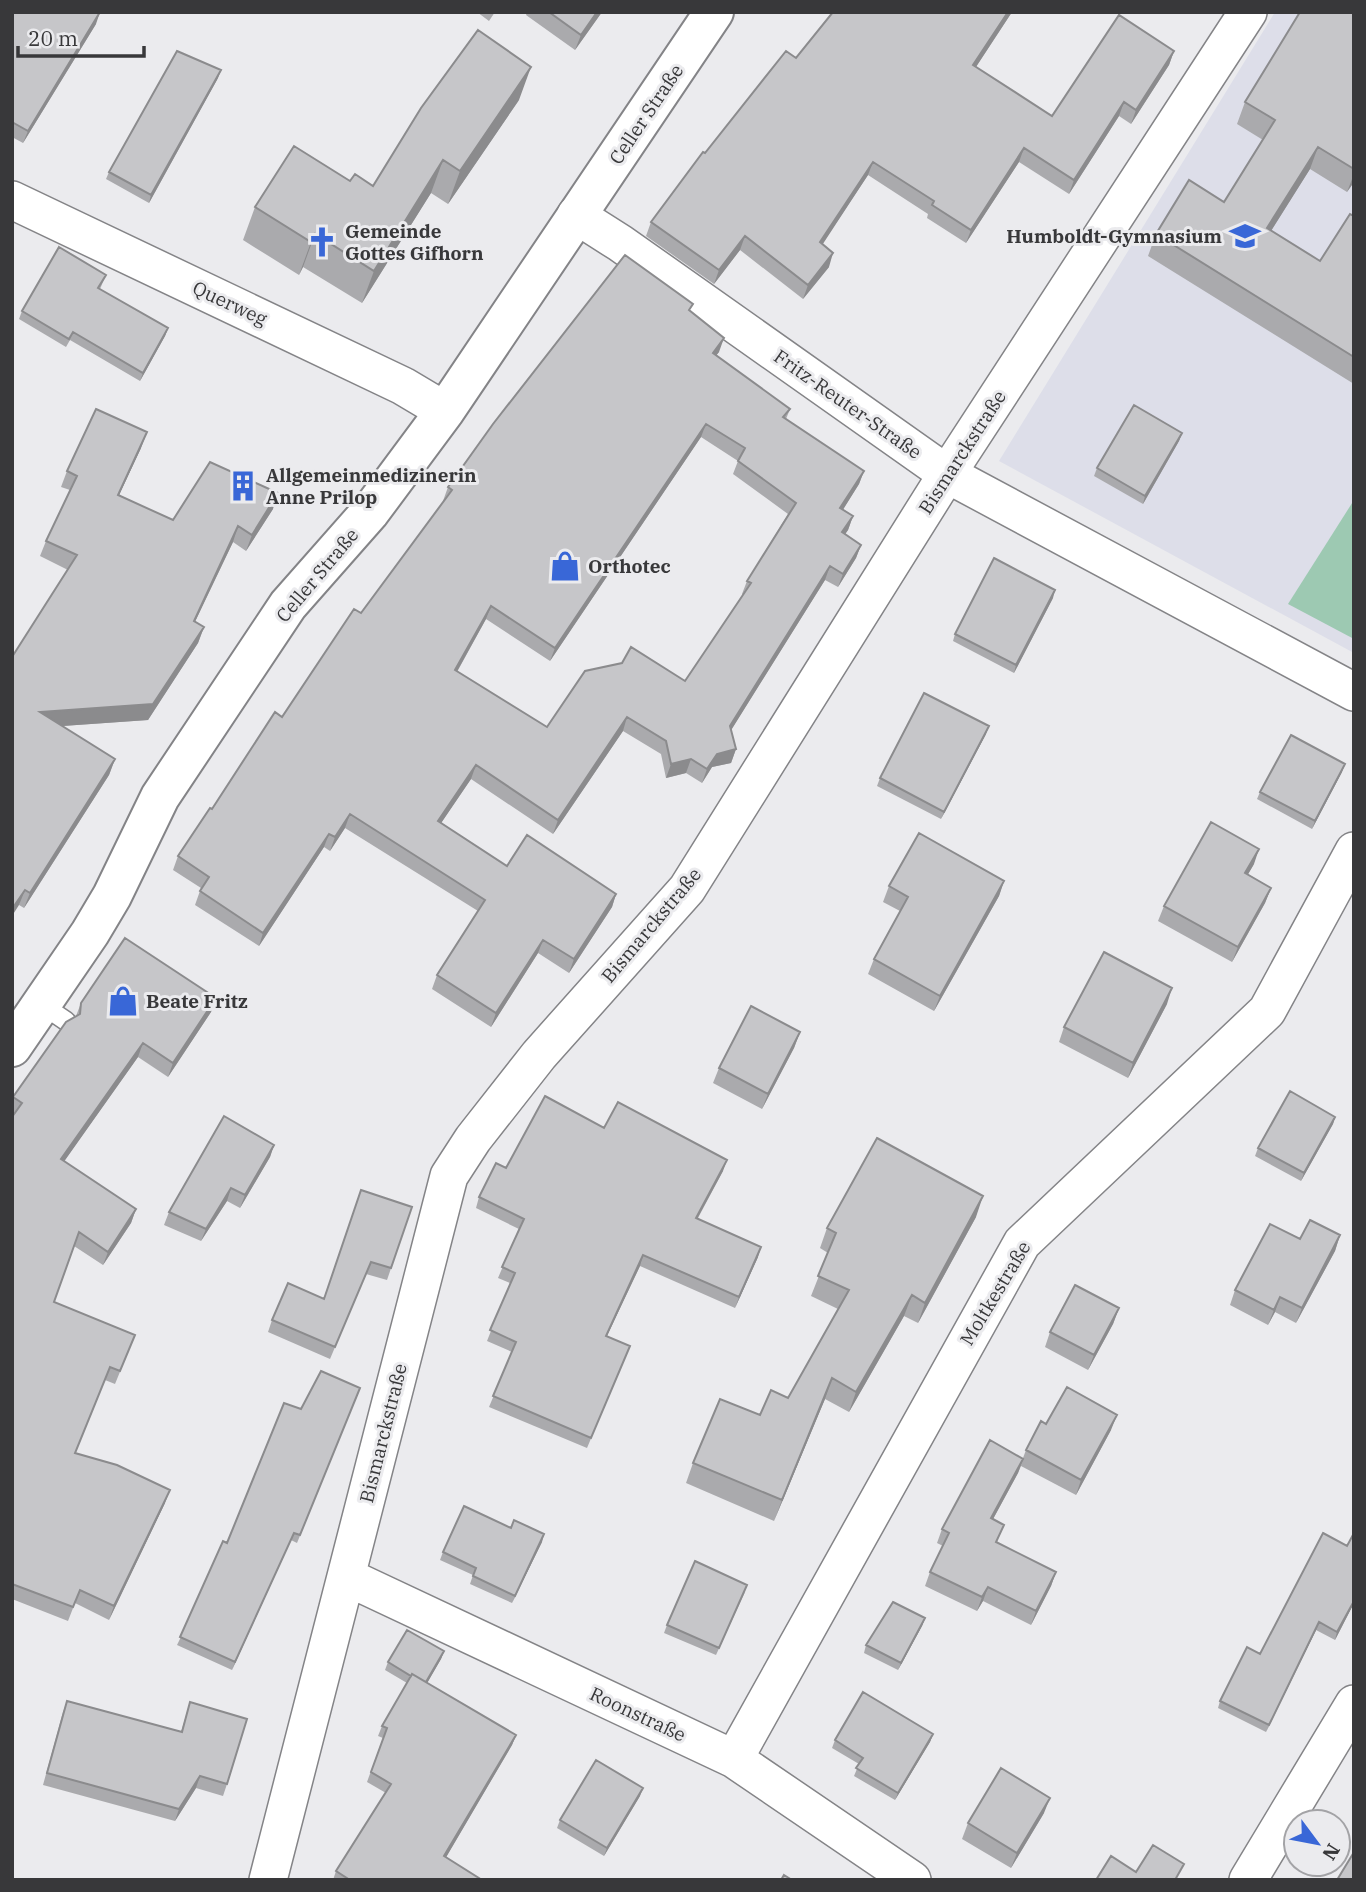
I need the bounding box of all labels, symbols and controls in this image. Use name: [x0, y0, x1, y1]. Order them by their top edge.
scale bar: [18, 14, 144, 58]
text: 20 m: [28, 24, 78, 52]
street label: Celler Straße: [604, 59, 688, 169]
place label: Gemeinde Gottes Gifhorn: [345, 219, 484, 265]
school or university icon: Humboldt-Gymnasium: [1228, 219, 1262, 253]
place label: Humboldt-Gymnasium: [1006, 224, 1222, 248]
church icon: Gemeinde Gottes Gifhorn: [305, 225, 339, 259]
street label: Querweg: [189, 275, 272, 331]
street label: Fritz-Reuter-Straße: [769, 344, 927, 464]
street label: Bismarckstraße: [913, 386, 1011, 518]
place label: Allgemeinmedizinerin Anne Prilop: [266, 463, 477, 509]
building icon: Allgemeinmedizinerin Anne Prilop: [226, 469, 260, 503]
street label: Celler Straße: [271, 523, 363, 627]
shop icon: Orthotec: [548, 549, 582, 583]
place label: Orthotec: [588, 554, 671, 578]
street label: Bismarckstraße: [596, 863, 706, 987]
shop icon: Beate Fritz: [106, 984, 140, 1018]
place label: Beate Fritz: [146, 989, 248, 1013]
street label: Moltkestraße: [954, 1236, 1036, 1350]
street label: Bismarckstraße: [354, 1361, 412, 1505]
street label: Roonstraße: [586, 1681, 690, 1747]
north arrow: [1282, 1808, 1352, 1878]
text: N: [1317, 1839, 1346, 1865]

